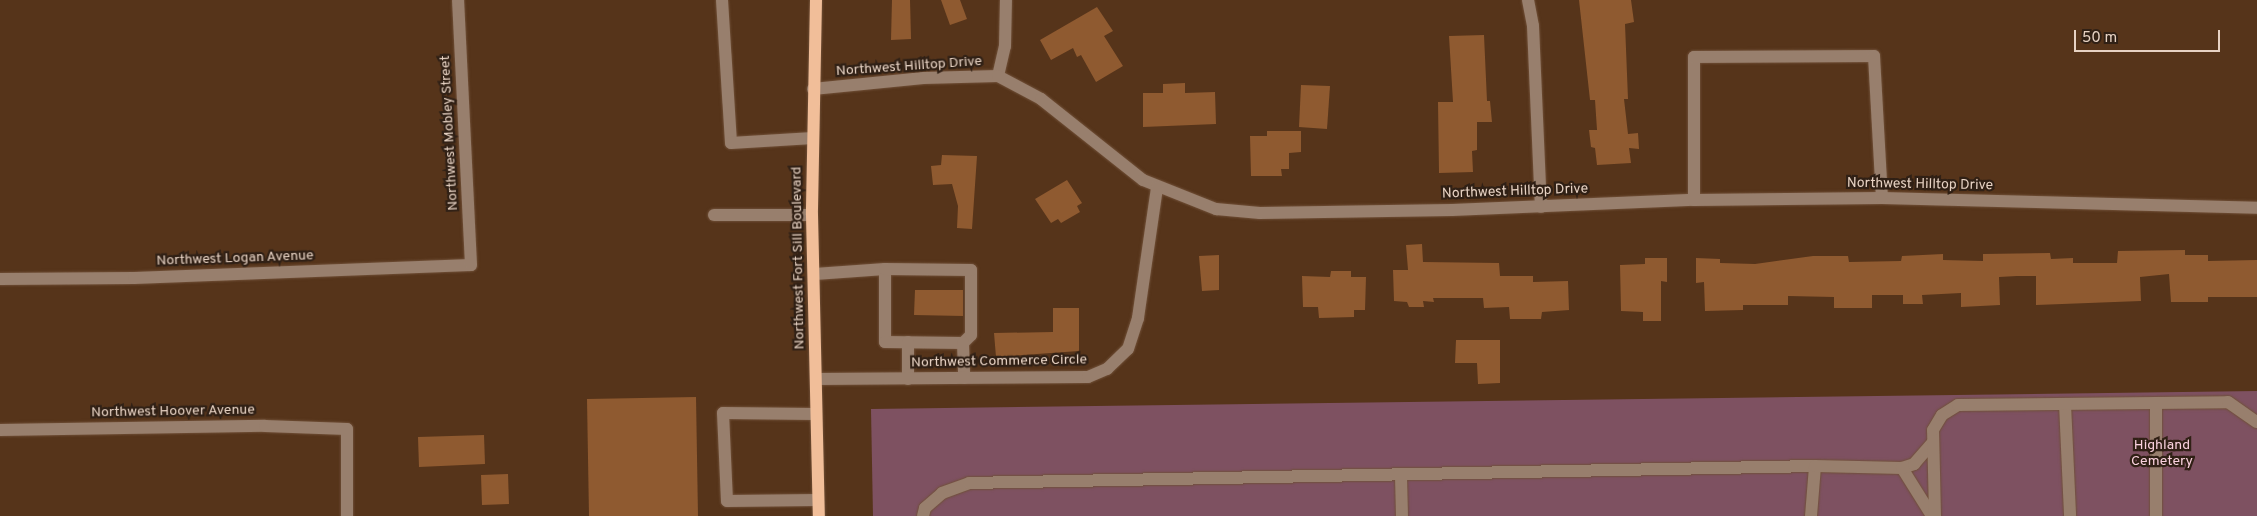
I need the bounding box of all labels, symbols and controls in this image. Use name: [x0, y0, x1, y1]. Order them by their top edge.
scale bar: [2077, 20, 2223, 52]
text: 50 m: [2082, 29, 2117, 48]
street label: Northwest Hilltop Drive: [835, 54, 983, 80]
street label: Northwest Mobley Street: [438, 55, 462, 211]
street label: Northwest Fort Sill Boulevard: [789, 166, 809, 350]
street label: Northwest Hilltop Drive: [1847, 175, 1993, 195]
street label: Northwest Hilltop Drive: [1442, 181, 1588, 203]
street label: Northwest Logan Avenue: [156, 248, 314, 270]
street label: Northwest Commerce Circle: [911, 352, 1087, 372]
street label: Northwest Hoover Avenue: [91, 402, 255, 422]
park label: Highland Cemetery: [2131, 438, 2193, 471]

